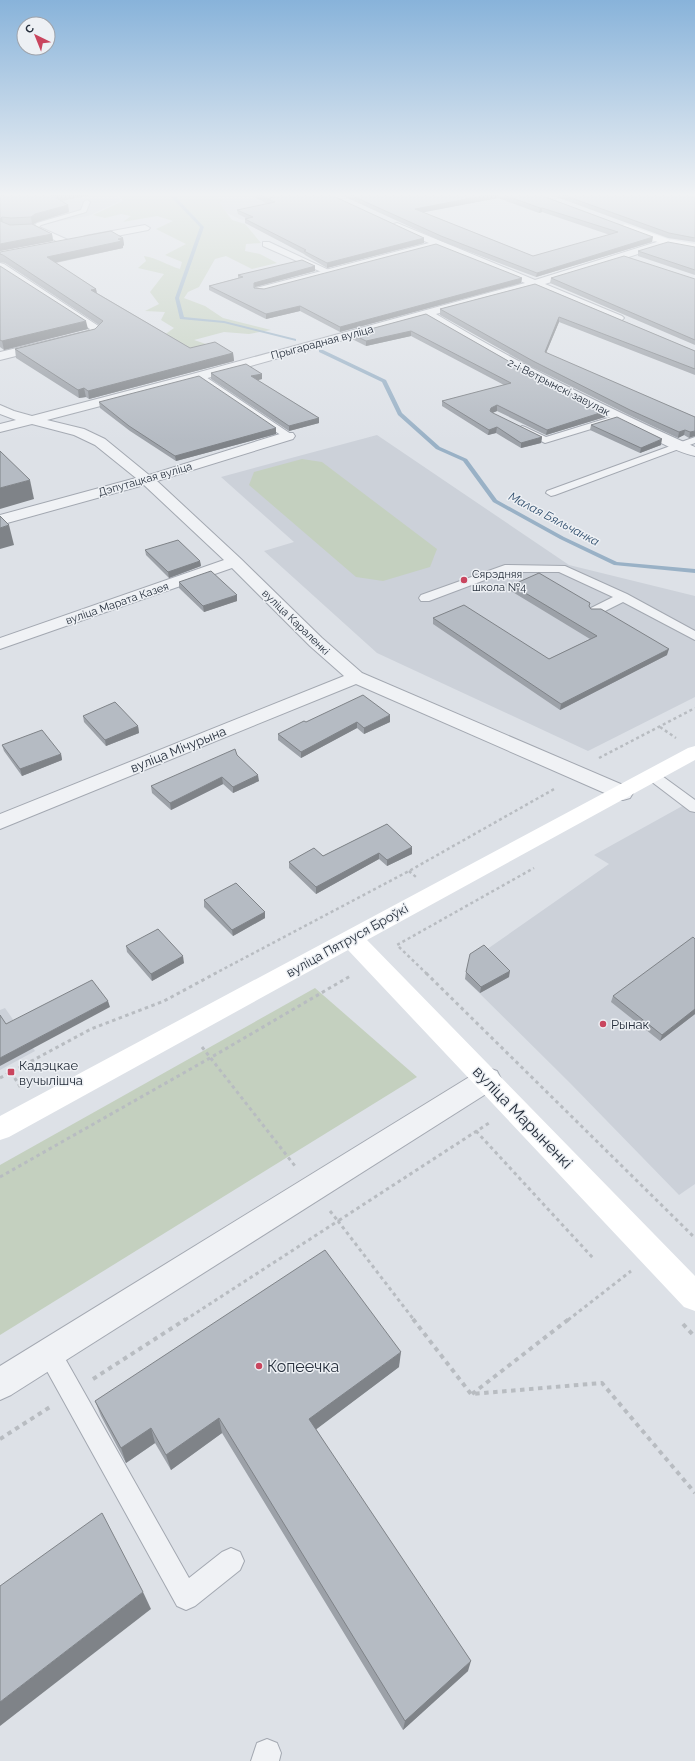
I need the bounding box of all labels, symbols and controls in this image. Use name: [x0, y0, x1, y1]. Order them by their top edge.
north arrow: [16, 16, 56, 56]
text: С: [22, 21, 37, 36]
street label: Прыгарадная вуліца: [269, 323, 375, 362]
street label: 2-і Ветрынскі завулак: [505, 356, 612, 419]
street label: Дэпутацкая вуліца: [97, 460, 194, 499]
water label: Малая Бяльчанка: [506, 489, 602, 549]
place label: Сярэдняя школа №4: [472, 568, 526, 594]
marker: Сярэдняя школа №4: [459, 575, 469, 585]
street label: вуліца Марата Казея: [64, 580, 170, 627]
street label: вуліца Караленкі: [259, 587, 332, 658]
street label: вуліца Мічурына: [128, 723, 228, 775]
street label: вуліца Пятруся Броўкі: [284, 901, 411, 980]
place label: Рынак: [611, 1017, 650, 1032]
marker: Рынак: [598, 1019, 608, 1029]
place label: Кадэцкае вучылішча: [19, 1058, 83, 1088]
street label: вуліца Марыненкі: [469, 1062, 576, 1173]
marker: Кадэцкае вучылішча: [6, 1067, 16, 1077]
place label: Копеечка: [267, 1357, 339, 1376]
marker: Копеечка: [254, 1361, 264, 1371]

